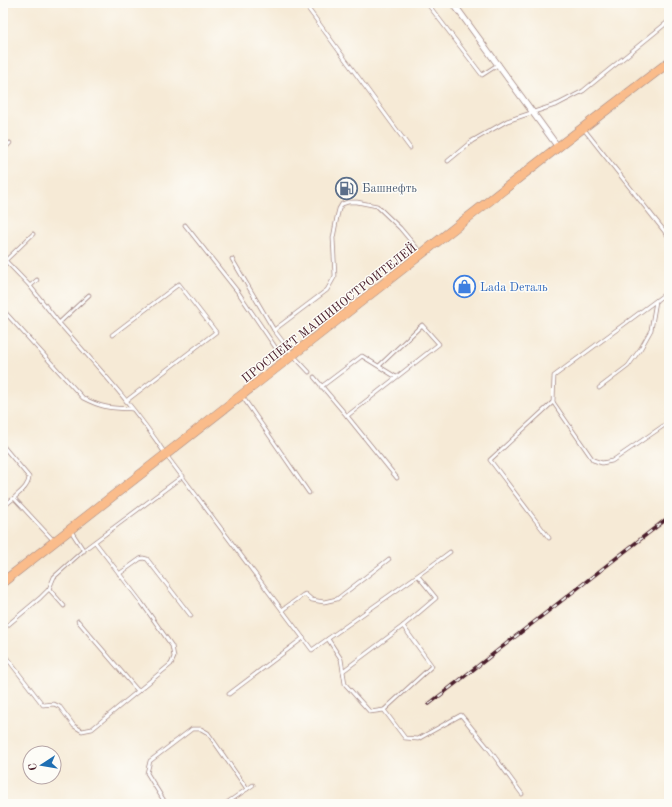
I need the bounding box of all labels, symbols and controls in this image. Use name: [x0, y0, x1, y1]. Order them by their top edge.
fuel station icon: Башнефть: [333, 175, 359, 201]
place label: Башнефть: [362, 183, 417, 195]
street label: ПРОСПЕКТ МАШИНОСТРОИТЕЛЕЙ: [238, 240, 419, 386]
shop icon: Lada Dеталь: [452, 274, 478, 300]
place label: Lada Dеталь: [480, 282, 548, 294]
north arrow: [22, 745, 62, 785]
text: С: [28, 762, 40, 771]

